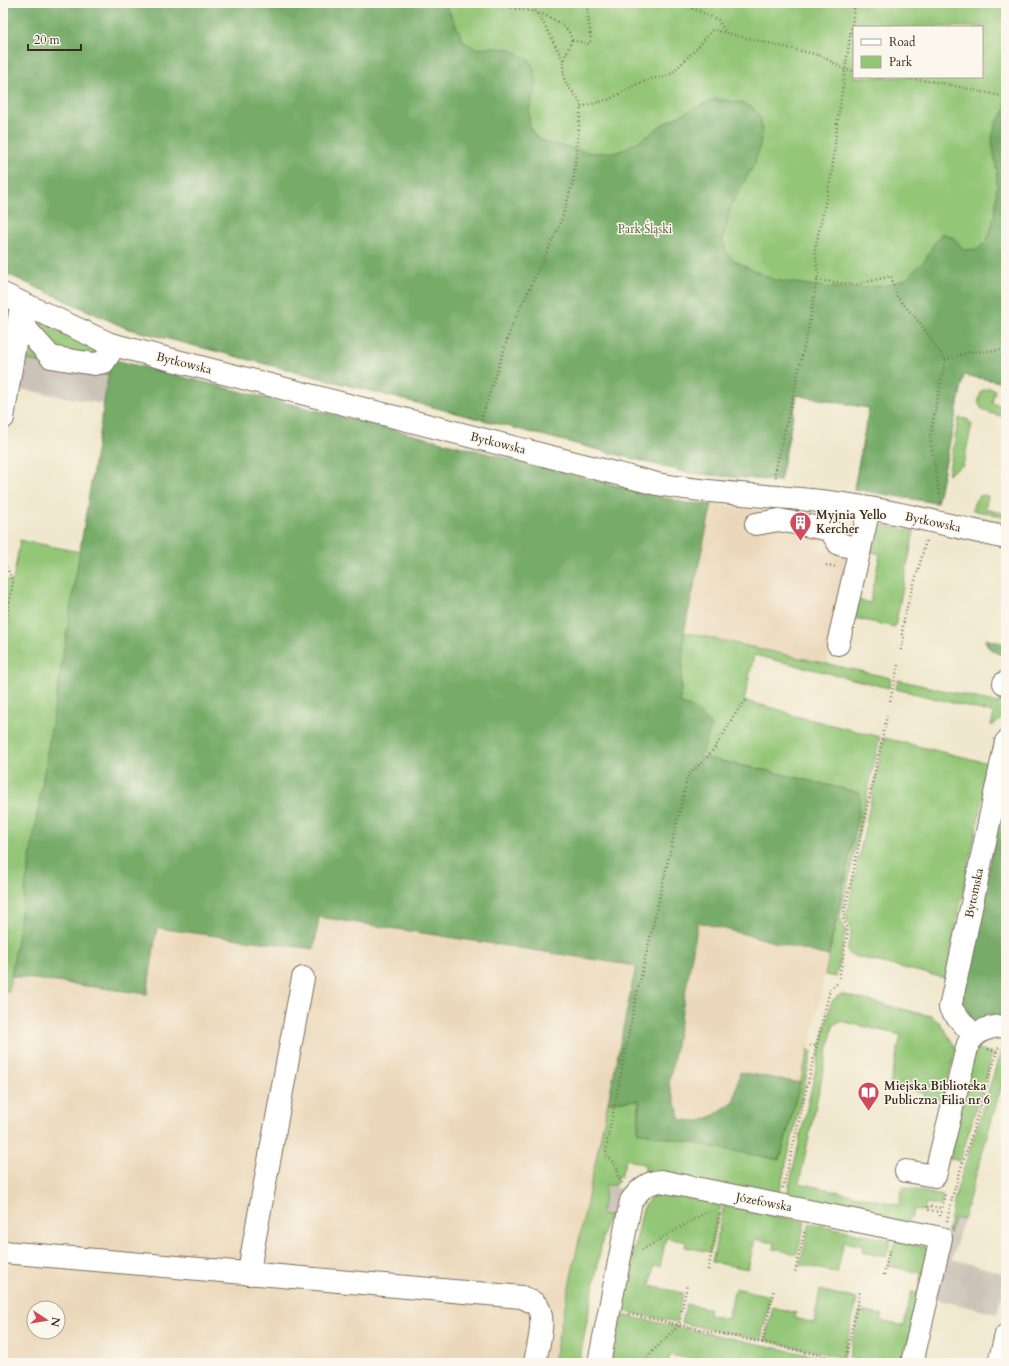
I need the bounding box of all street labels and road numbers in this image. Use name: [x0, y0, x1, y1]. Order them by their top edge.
street label: Bytkowska: [155, 348, 214, 378]
street label: Bytkowska: [469, 428, 528, 458]
street label: Bytkowska: [904, 508, 963, 536]
street label: Bytomska: [961, 866, 987, 919]
street label: Józefowska: [733, 1188, 794, 1215]

